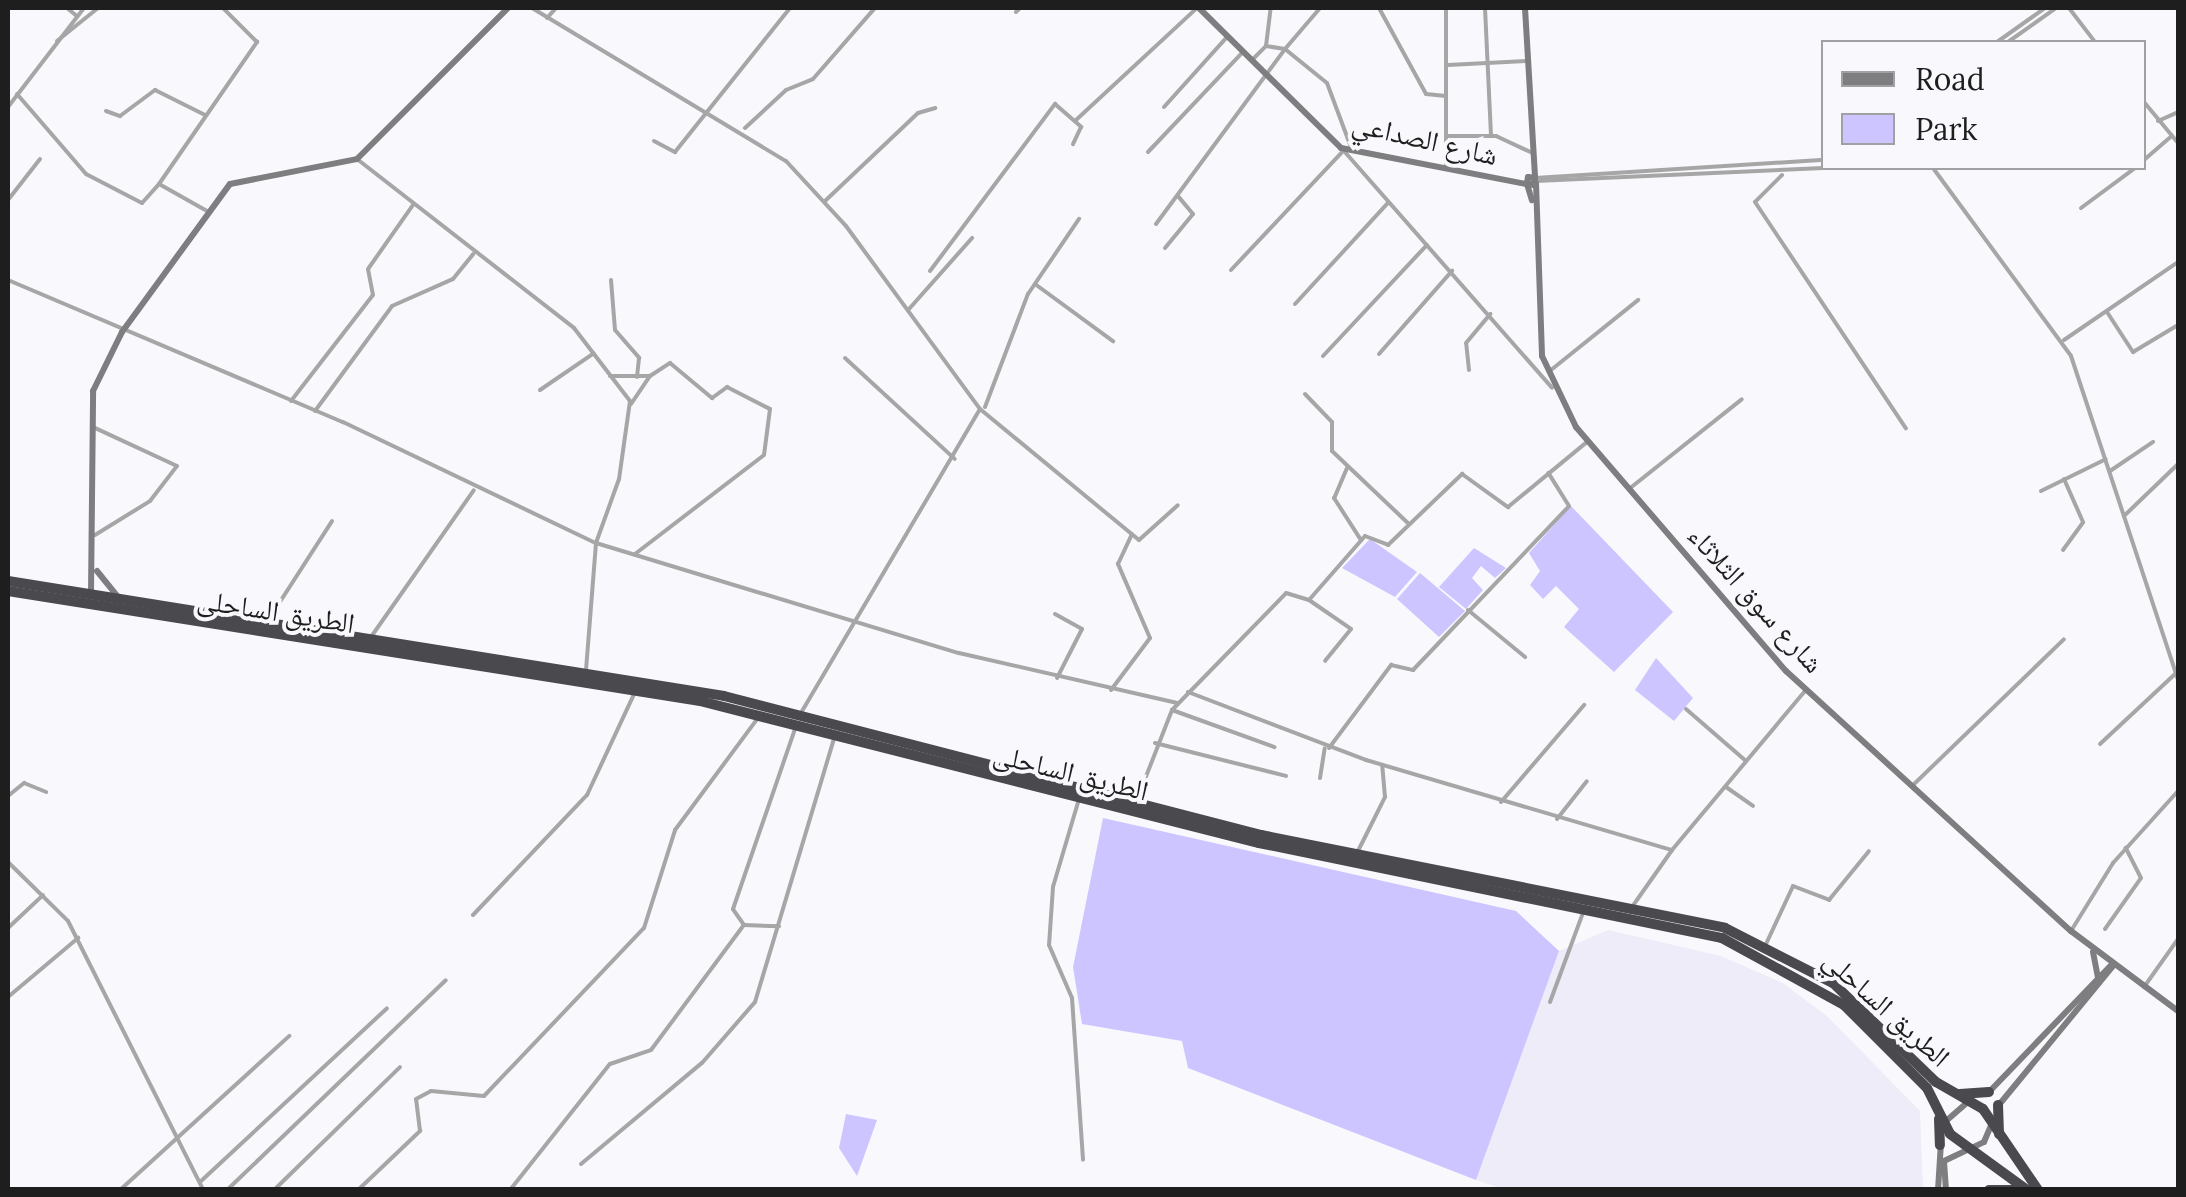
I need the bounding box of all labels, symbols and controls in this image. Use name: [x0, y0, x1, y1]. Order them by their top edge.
legend: [1821, 40, 2146, 170]
text: Road: [1915, 60, 1985, 98]
street label: شارع الصداعي: [1349, 106, 1501, 172]
text: Park: [1915, 110, 1977, 148]
street label: شارع سوق الثلاثاء: [1681, 519, 1831, 679]
street label: الطريق الساحلى: [195, 582, 357, 640]
street label: الطريق الساحلى: [990, 737, 1152, 807]
street label: الطريق الساحلي: [1817, 942, 1957, 1074]

